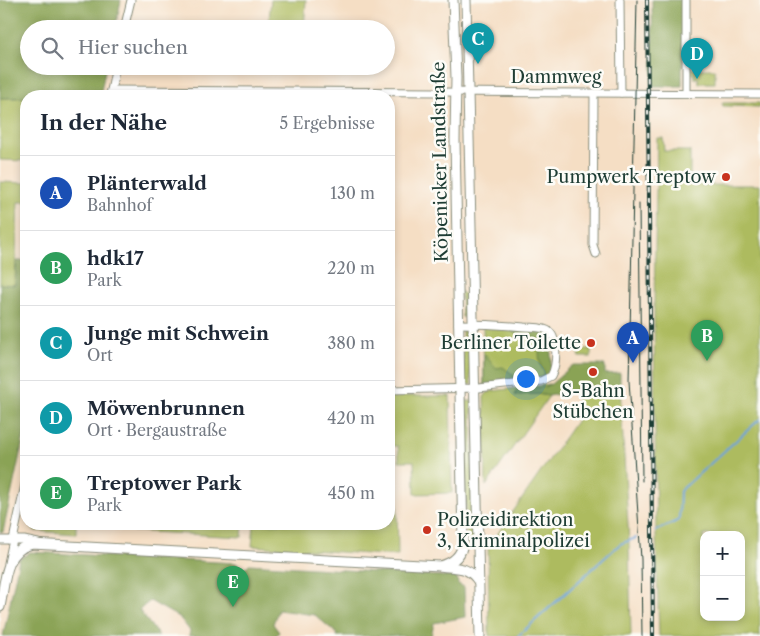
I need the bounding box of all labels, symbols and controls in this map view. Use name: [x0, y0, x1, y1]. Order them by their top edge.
search box: [20, 20, 395, 75]
pin: C: [462, 23, 494, 64]
icon: search: [38, 34, 66, 62]
text: Hier suchen: [78, 36, 188, 59]
pin: D: [681, 38, 713, 79]
street label: Köpenicker Landstraße: [427, 61, 453, 263]
street label: Dammweg: [510, 66, 602, 88]
text: In der Nähe: [40, 110, 167, 135]
text: 5 Ergebnisse: [280, 113, 375, 133]
place label: Pumpwerk Treptow: [546, 166, 717, 188]
marker: Pumpwerk Treptow: [720, 171, 732, 183]
text: Plänterwald: [87, 172, 207, 195]
text: A: [50, 183, 62, 203]
text: 130 m: [330, 183, 375, 203]
text: Bahnhof: [87, 195, 152, 215]
text: hdk17: [87, 247, 144, 270]
text: B: [50, 258, 62, 278]
text: 220 m: [327, 258, 375, 278]
text: Park: [87, 270, 122, 290]
pin: B: [691, 320, 723, 361]
text: Junge mit Schwein: [87, 322, 269, 345]
pin: A: [617, 322, 649, 363]
place label: Berliner Toilette: [441, 332, 581, 354]
text: C: [50, 333, 62, 353]
text: 380 m: [327, 333, 375, 353]
marker: Berliner Toilette: [585, 337, 597, 349]
text: Ort: [87, 345, 113, 365]
your location: [513, 366, 539, 392]
marker: S-Bahn Stübchen: [587, 366, 599, 378]
place label: S-Bahn Stübchen: [553, 380, 633, 423]
text: Möwenbrunnen: [87, 397, 245, 420]
text: D: [49, 408, 63, 428]
text: 420 m: [327, 408, 375, 428]
text: Ort · Bergaustraße: [87, 420, 227, 440]
text: Treptower Park: [87, 472, 241, 495]
text: E: [50, 483, 62, 503]
text: 450 m: [328, 483, 375, 503]
text: Park: [87, 495, 122, 515]
place label: Polizeidirektion 3, Kriminalpolizei: [437, 509, 590, 552]
marker: Polizeidirektion 3, Kriminalpolizei: [421, 524, 433, 536]
map controls: [700, 531, 745, 621]
button: +: [700, 531, 745, 576]
pin: E: [217, 566, 249, 607]
button: −: [700, 576, 745, 621]

